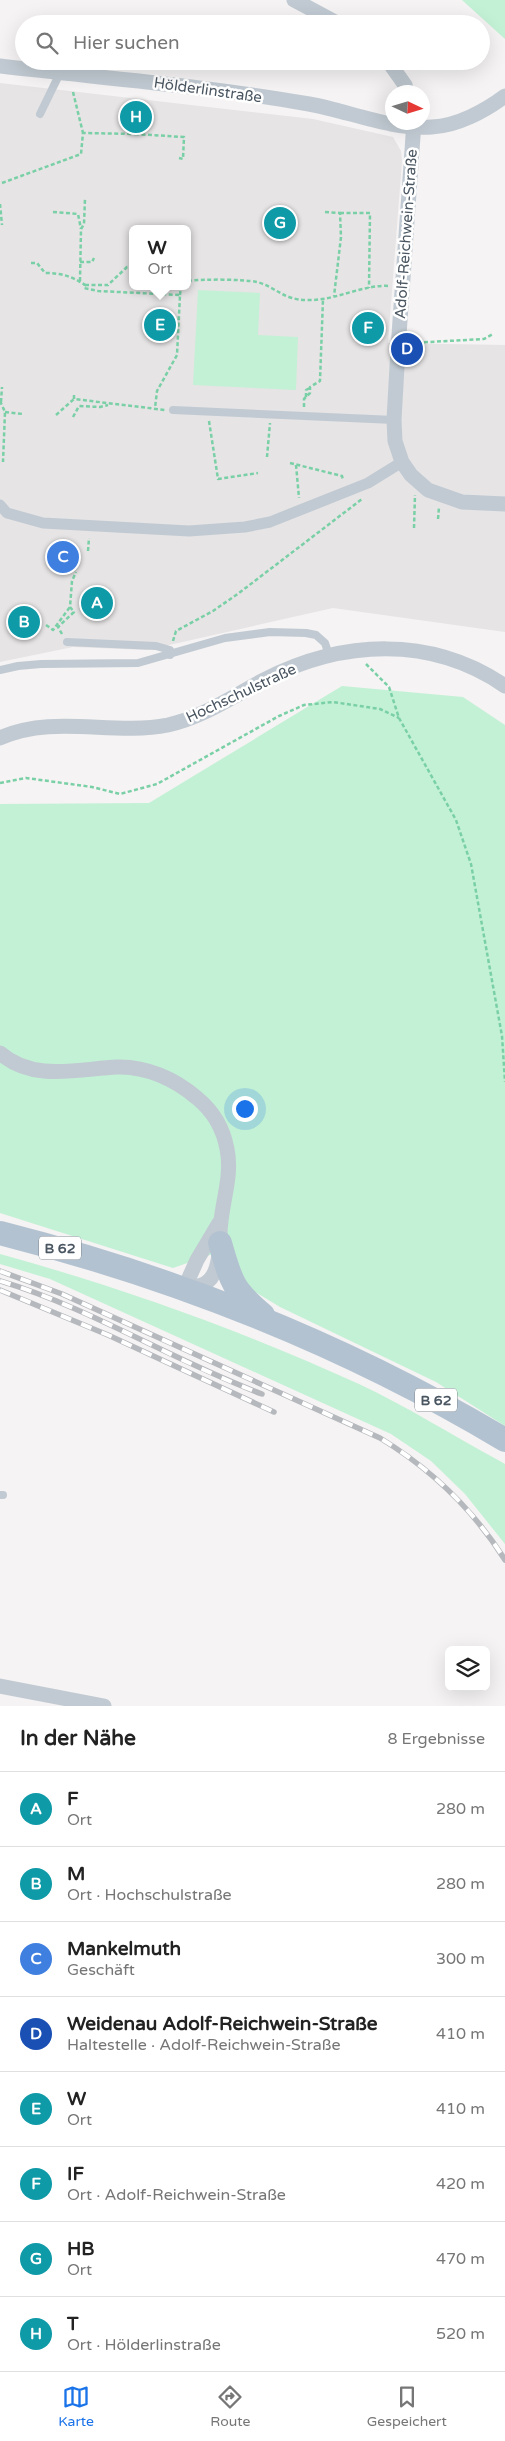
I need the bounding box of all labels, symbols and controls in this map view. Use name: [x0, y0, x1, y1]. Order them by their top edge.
search box: [15, 15, 490, 70]
icon: search: [33, 29, 61, 57]
text: Hier suchen: [73, 32, 180, 54]
street label: Hölderlinstraße: [153, 74, 263, 106]
north arrow: [385, 85, 430, 130]
pin: H: [120, 98, 152, 136]
street label: Adolf-Reichwein-Straße: [391, 149, 421, 319]
pin: G: [264, 204, 296, 242]
popup: [129, 225, 191, 290]
text: W: [147, 237, 167, 259]
text: Ort: [147, 259, 173, 279]
pin: E: [144, 306, 176, 344]
pin: F: [352, 309, 384, 347]
pin: D: [391, 330, 423, 368]
pin: C: [47, 538, 79, 576]
pin: A: [81, 584, 113, 622]
pin: B: [8, 603, 40, 641]
street label: Hochschulstraße: [183, 660, 299, 726]
your location: [232, 1096, 258, 1122]
road number: B 62: [39, 1236, 81, 1260]
road number: B 62: [415, 1388, 457, 1412]
map controls: [445, 1646, 490, 1691]
button: layers: [445, 1646, 490, 1691]
text: In der Nähe: [20, 1726, 136, 1751]
text: 8 Ergebnisse: [387, 1729, 485, 1749]
text: F: [67, 1788, 79, 1810]
text: A: [30, 1799, 42, 1819]
text: 280 m: [436, 1799, 485, 1819]
text: Ort: [67, 1810, 92, 1830]
text: M: [67, 1863, 85, 1885]
text: B: [30, 1874, 42, 1894]
text: 280 m: [436, 1874, 485, 1894]
text: Ort · Hochschulstraße: [67, 1885, 232, 1905]
text: Mankelmuth: [67, 1938, 181, 1960]
text: C: [30, 1949, 42, 1969]
text: 300 m: [436, 1949, 485, 1969]
text: Geschäft: [67, 1960, 135, 1980]
text: Weidenau Adolf-Reichwein-Straße: [67, 2013, 378, 2035]
text: D: [30, 2024, 42, 2044]
text: 410 m: [436, 2024, 485, 2044]
text: Haltestelle · Adolf-Reichwein-Straße: [67, 2035, 341, 2055]
text: W: [67, 2088, 86, 2110]
text: E: [31, 2099, 41, 2119]
text: 410 m: [436, 2099, 485, 2119]
text: Ort: [67, 2110, 92, 2130]
text: IF: [67, 2163, 84, 2185]
text: F: [31, 2174, 41, 2194]
text: 420 m: [436, 2174, 485, 2194]
text: Ort · Adolf-Reichwein-Straße: [67, 2185, 286, 2205]
text: HB: [67, 2238, 95, 2260]
text: G: [30, 2249, 42, 2269]
text: 470 m: [436, 2249, 485, 2269]
text: Ort: [67, 2260, 92, 2280]
text: T: [67, 2313, 79, 2335]
text: H: [30, 2324, 42, 2344]
text: 520 m: [436, 2324, 485, 2344]
text: Ort · Hölderlinstraße: [67, 2335, 221, 2355]
tab: Karte: [58, 2383, 94, 2430]
tab: Route: [210, 2383, 250, 2430]
tab: Gespeichert: [367, 2383, 447, 2430]

